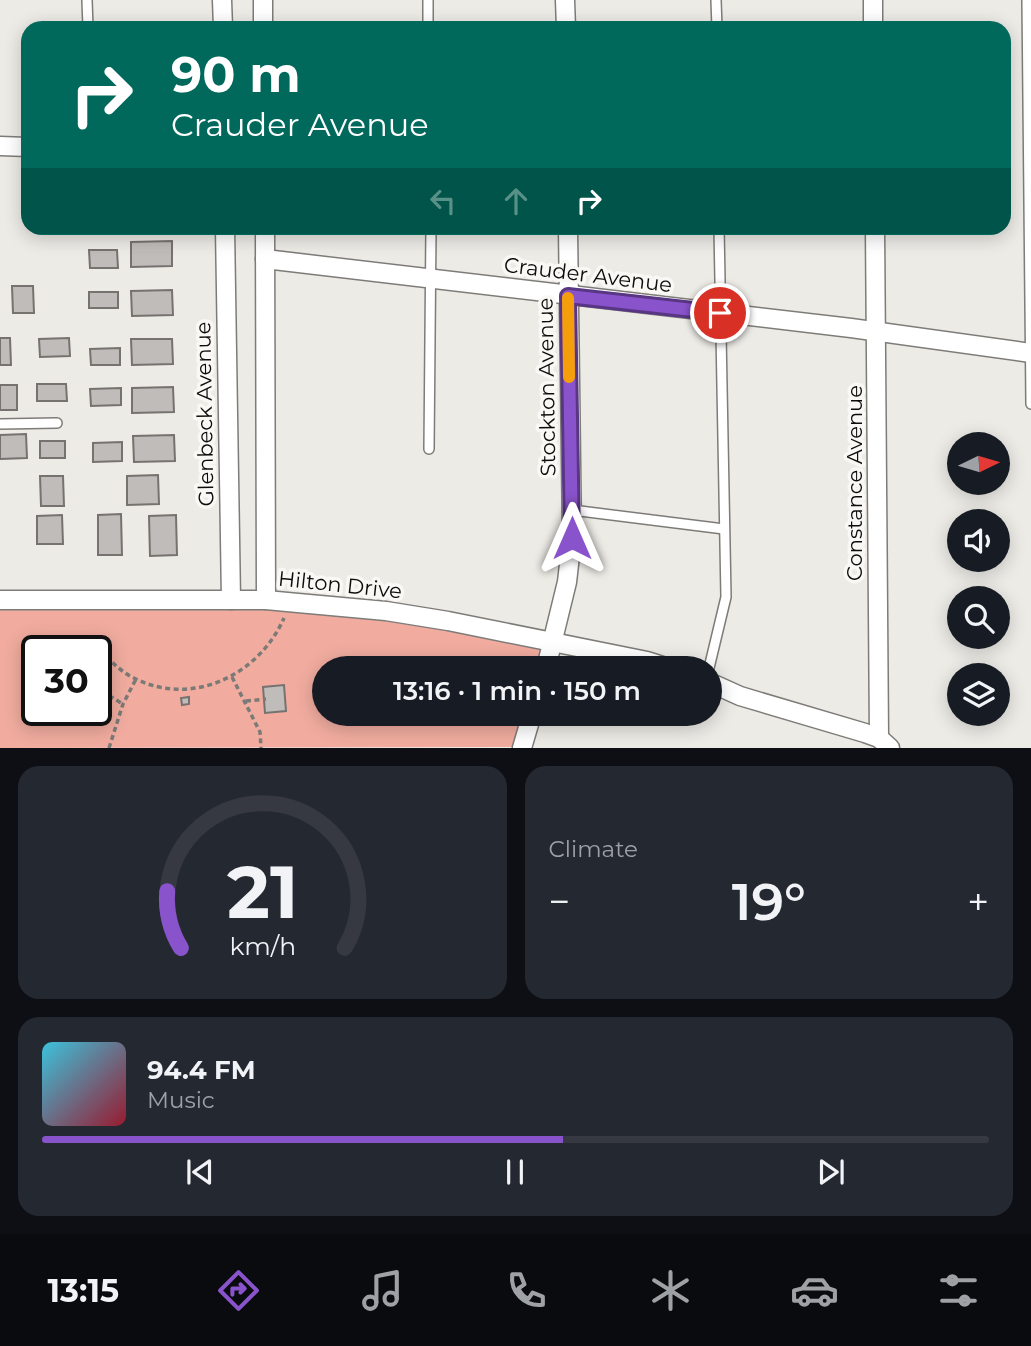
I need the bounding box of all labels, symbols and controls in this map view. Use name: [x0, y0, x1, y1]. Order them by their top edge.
text: 90 m: [171, 45, 301, 104]
icon: right: [56, 49, 147, 140]
text: Crauder Avenue: [171, 105, 429, 144]
icon: left: [424, 182, 462, 220]
icon: ahead: [497, 182, 535, 220]
icon: right: [570, 182, 608, 220]
street label: Crauder Avenue: [503, 252, 673, 297]
pin: [690, 283, 750, 343]
icon: arrive: [701, 294, 739, 332]
street label: Stockton Avenue: [532, 297, 561, 477]
street label: Glenbeck Avenue: [190, 321, 219, 507]
street label: Constance Avenue: [842, 385, 867, 581]
north arrow: [947, 432, 1010, 495]
map controls: [947, 432, 1010, 726]
position arrow: [535, 501, 609, 575]
button: sound: [947, 509, 1010, 572]
street label: Hilton Drive: [277, 566, 403, 603]
button: search: [947, 586, 1010, 649]
speed limit sign: 30: [21, 635, 112, 726]
button: layers: [947, 663, 1010, 726]
text: 13:16 · 1 min · 150 m: [393, 675, 641, 707]
text: Climate: [549, 835, 638, 863]
text: 21: [227, 849, 298, 937]
text: 19°: [732, 870, 806, 933]
text: −: [549, 878, 570, 925]
text: +: [967, 878, 989, 925]
text: km/h: [229, 931, 296, 961]
text: 94.4 FM: [147, 1054, 256, 1086]
text: Music: [147, 1086, 215, 1114]
icon: previous: [181, 1153, 219, 1191]
icon: pause: [496, 1153, 534, 1191]
icon: next: [812, 1153, 850, 1191]
icon: directions: [214, 1266, 263, 1315]
icon: music: [358, 1266, 407, 1315]
icon: phone: [502, 1266, 551, 1315]
icon: climate: [646, 1266, 695, 1315]
icon: car: [790, 1266, 839, 1315]
icon: filters: [934, 1266, 983, 1315]
text: 13:15: [48, 1271, 119, 1310]

